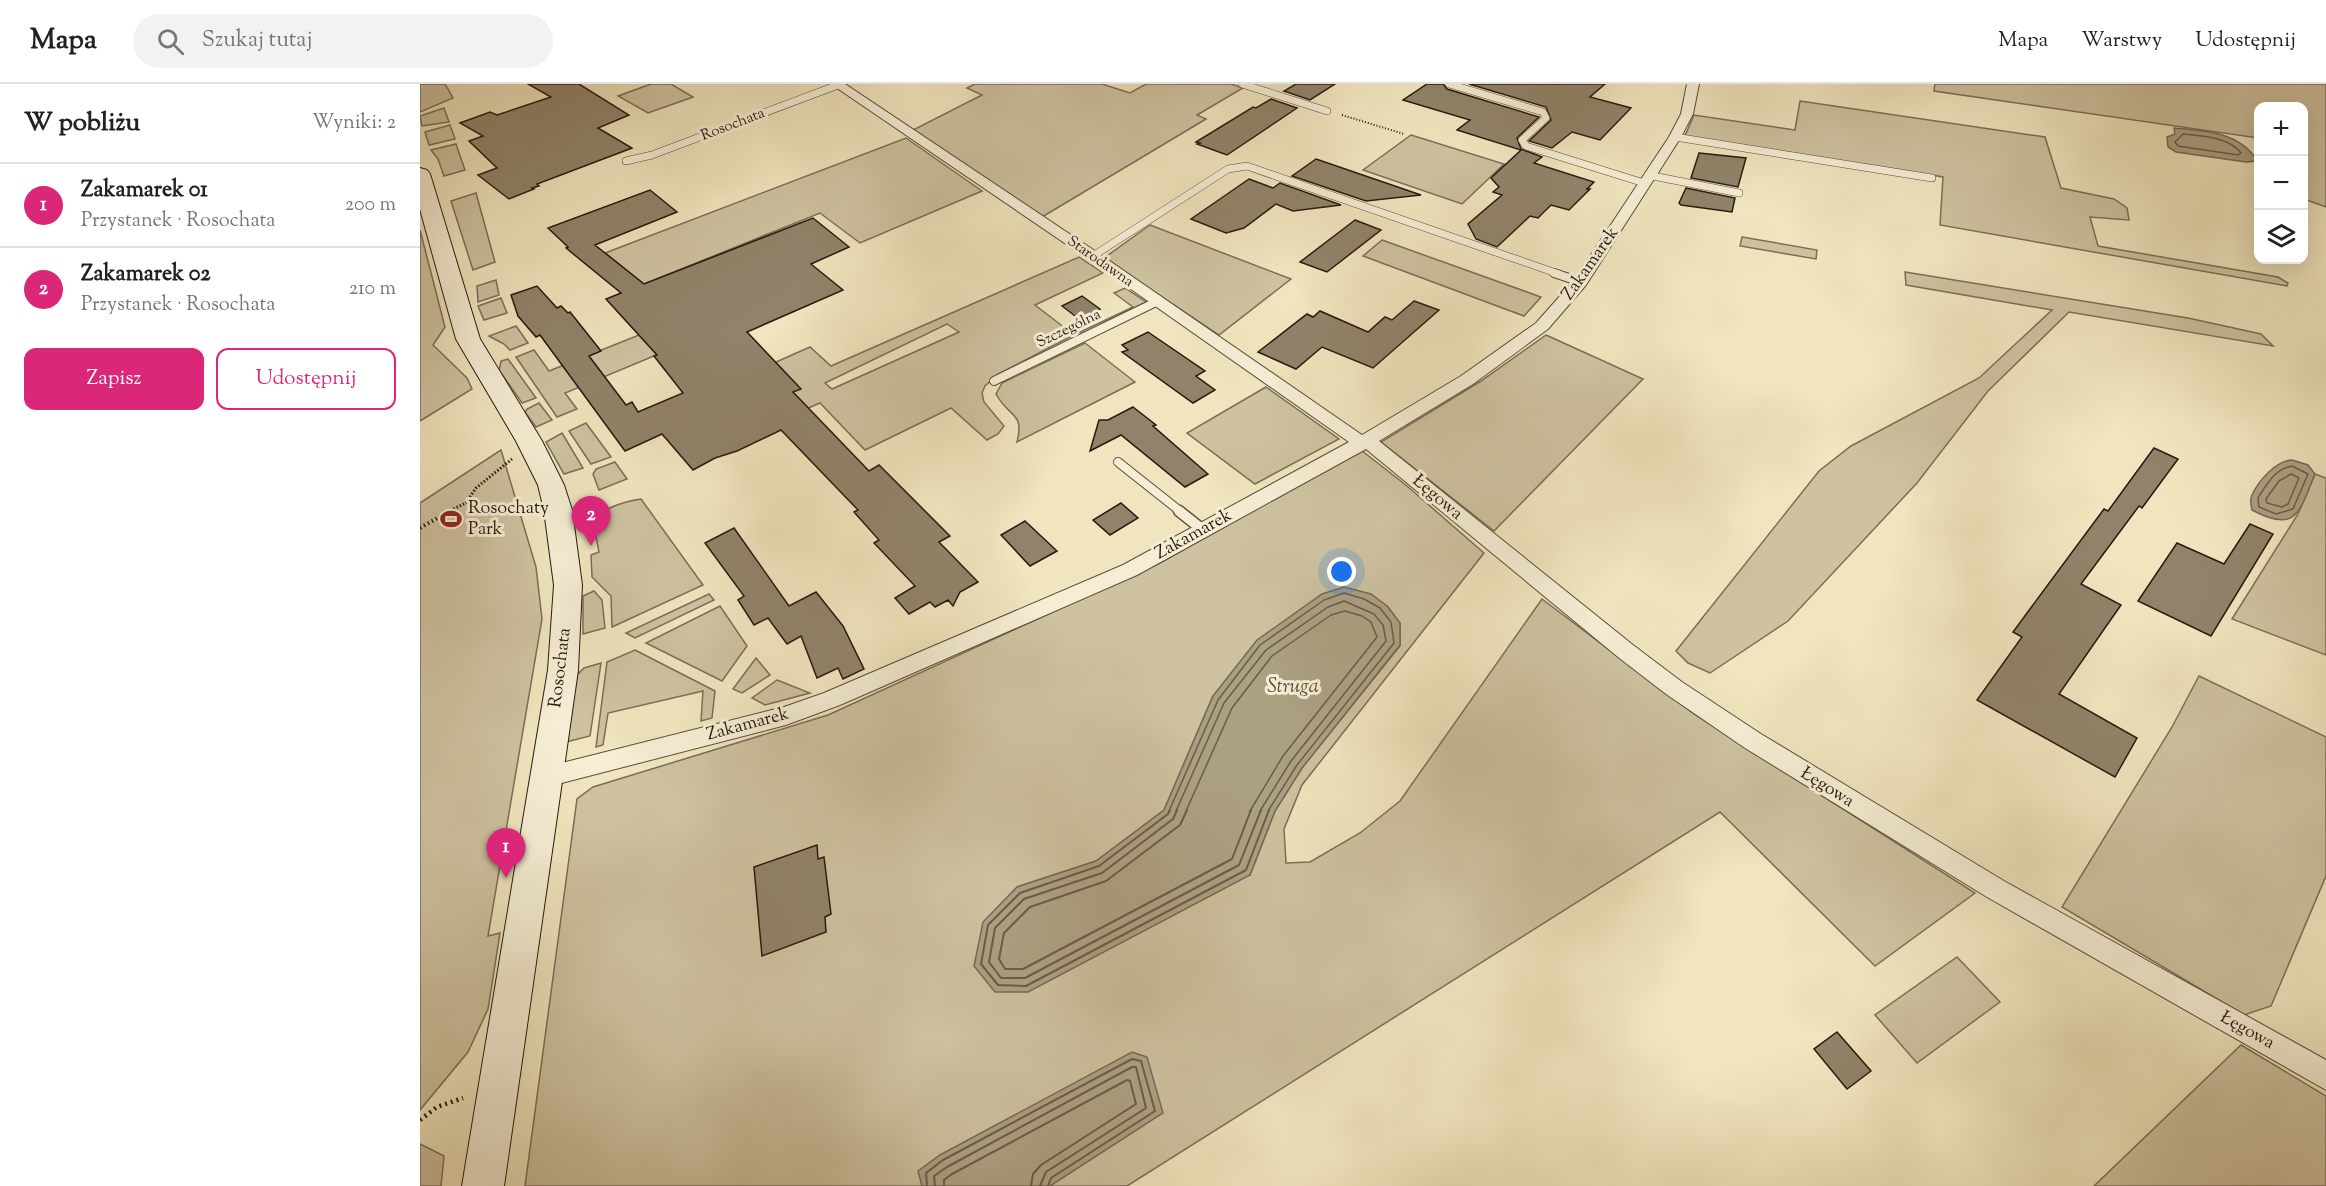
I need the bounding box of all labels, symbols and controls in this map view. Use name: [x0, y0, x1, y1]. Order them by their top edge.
search box: [133, 14, 553, 68]
text: Mapa: [30, 21, 97, 61]
icon: search: [154, 25, 187, 58]
text: Szukaj tutaj: [202, 25, 312, 57]
text: Mapa: [1998, 26, 2048, 56]
text: Warstwy: [2081, 26, 2162, 56]
text: Udostępnij: [2195, 26, 2296, 56]
map controls: [2254, 102, 2308, 264]
button: +: [2254, 102, 2308, 156]
street label: Rosochata: [698, 103, 768, 147]
text: W pobliżu: [24, 105, 140, 142]
text: Wyniki: 2: [312, 109, 396, 138]
button: −: [2254, 156, 2308, 210]
text: Zakamarek 01: [81, 175, 208, 207]
text: 1: [40, 191, 47, 220]
text: 200 m: [345, 191, 396, 220]
text: Przystanek · Rosochata: [81, 207, 276, 236]
button: layers: [2254, 210, 2308, 264]
street label: Zakamarek: [1556, 222, 1626, 306]
street label: Starodawna: [1063, 231, 1138, 293]
text: Zakamarek 02: [81, 259, 210, 291]
text: 2: [39, 275, 48, 304]
text: 210 m: [349, 275, 396, 304]
text: Przystanek · Rosochata: [81, 291, 276, 320]
street label: Szczególna: [1033, 304, 1105, 354]
button: Zapisz: [24, 348, 204, 410]
button: Udostępnij: [216, 348, 396, 410]
street label: Łęgowa: [1406, 469, 1468, 527]
place label: Rosochaty Park: [468, 496, 549, 543]
pin: 2: [572, 496, 610, 546]
street label: Zakamarek: [1151, 503, 1237, 567]
sports icon: Rosochaty Park: [439, 507, 463, 531]
your location: [1327, 557, 1356, 586]
street label: Rosochata: [543, 627, 579, 709]
water label: Struga: [1267, 673, 1319, 702]
street label: Zakamarek: [704, 701, 792, 748]
street label: Łęgowa: [1795, 761, 1859, 815]
pin: 1: [486, 828, 526, 878]
street label: Łęgowa: [2215, 1005, 2279, 1057]

